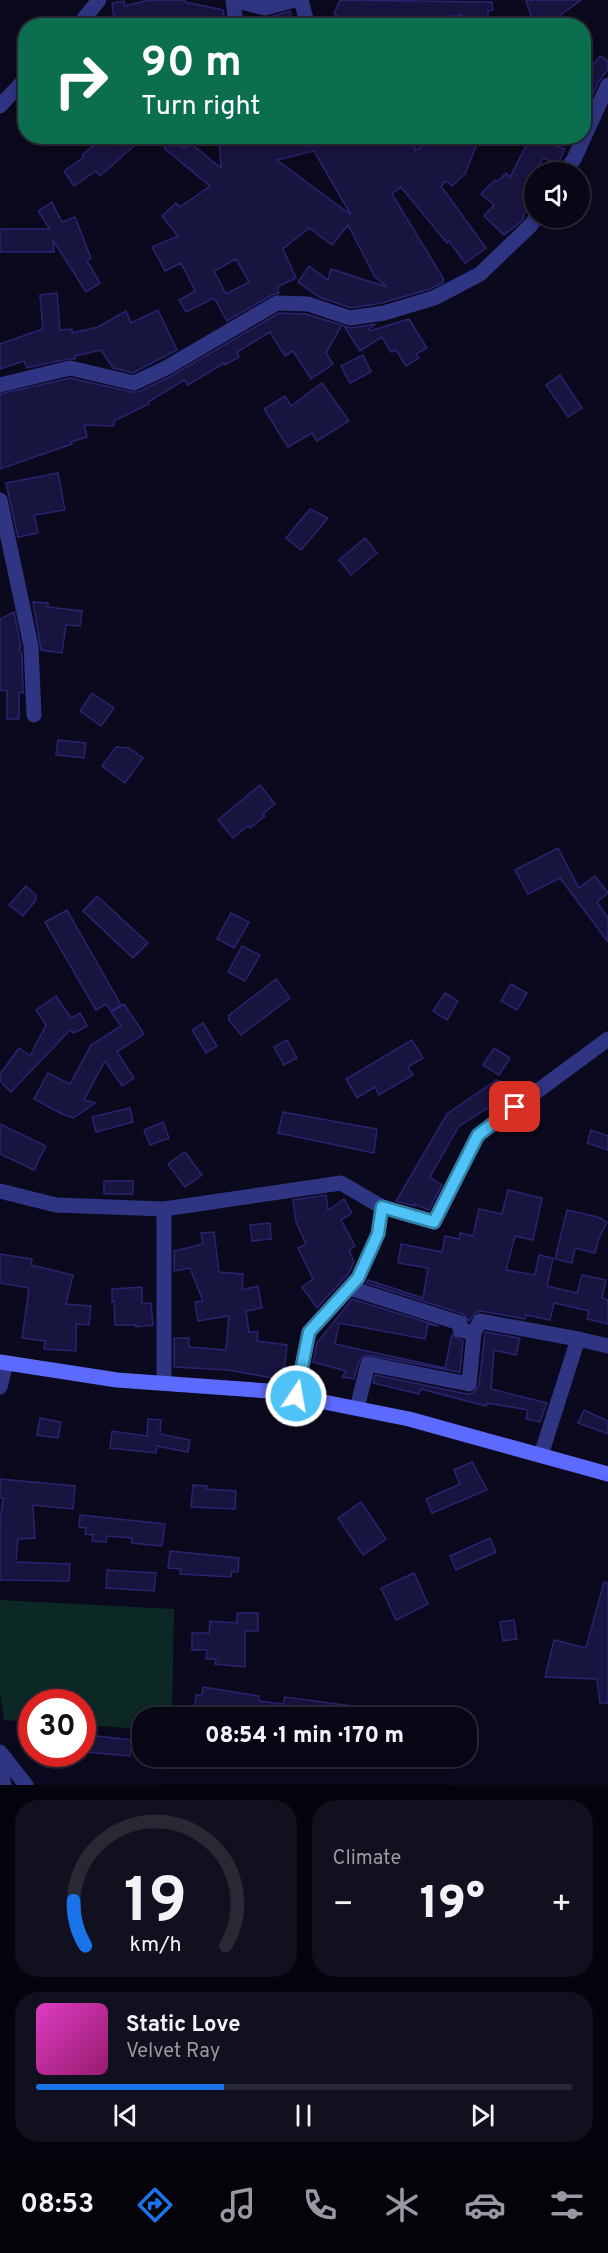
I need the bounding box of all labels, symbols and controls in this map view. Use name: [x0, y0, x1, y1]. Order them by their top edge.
text: 90 m: [141, 38, 242, 91]
icon: right: [42, 42, 120, 120]
text: Turn right: [141, 90, 260, 124]
map controls: [524, 162, 590, 228]
button: sound: [524, 162, 590, 228]
pin: [489, 1081, 540, 1132]
icon: arrive: [498, 1090, 531, 1123]
position arrow: [264, 1364, 328, 1428]
speed limit sign: 30: [18, 1689, 96, 1767]
text: 08:54 · 1 min · 170 m: [205, 1723, 404, 1750]
text: Climate: [333, 1846, 401, 1872]
text: 19: [124, 1865, 187, 1944]
text: 19°: [420, 1877, 485, 1934]
text: −: [333, 1885, 354, 1927]
text: +: [551, 1885, 572, 1927]
text: km/h: [130, 1932, 182, 1959]
text: Static Love: [126, 2012, 240, 2039]
text: Velvet Ray: [126, 2039, 220, 2065]
icon: previous: [109, 2099, 142, 2132]
icon: pause: [287, 2099, 320, 2132]
icon: next: [466, 2099, 499, 2132]
icon: directions: [134, 2184, 176, 2226]
icon: music: [217, 2184, 259, 2226]
icon: phone: [299, 2184, 341, 2226]
icon: climate: [381, 2184, 423, 2226]
icon: car: [464, 2184, 506, 2226]
icon: filters: [546, 2184, 588, 2226]
text: 08:53: [20, 2188, 94, 2222]

